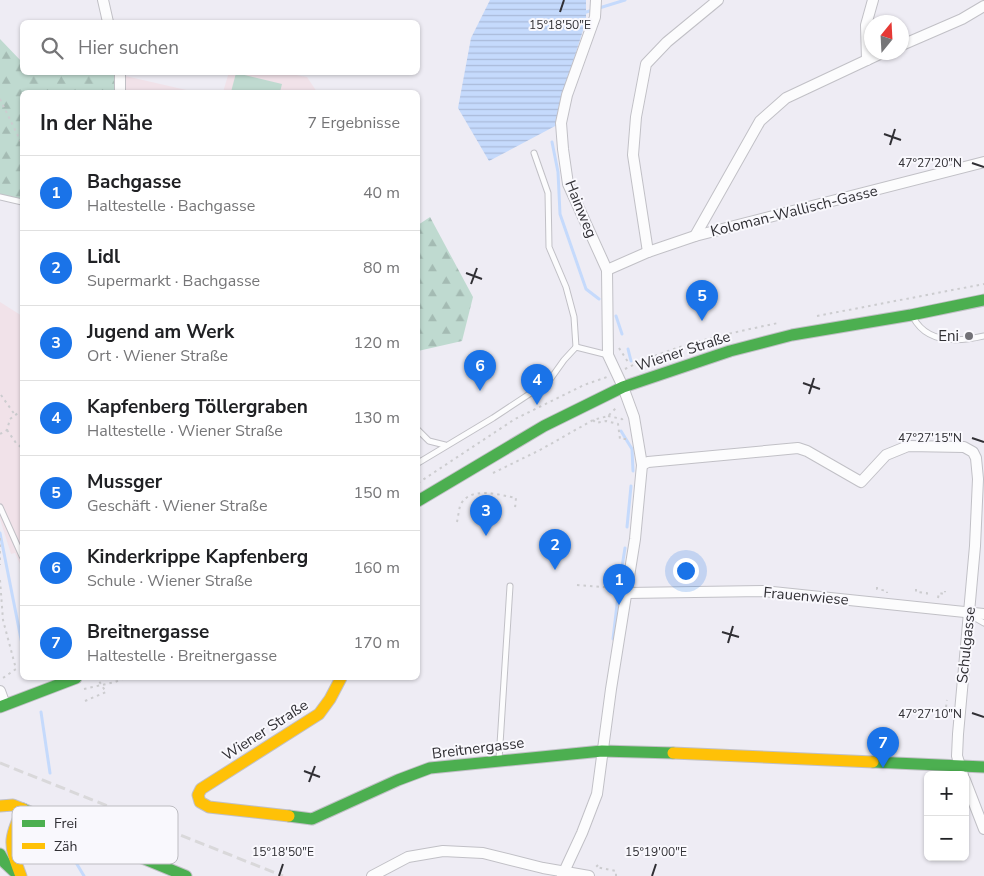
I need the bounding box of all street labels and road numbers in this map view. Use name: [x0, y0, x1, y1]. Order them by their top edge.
street label: Hainweg: [560, 177, 602, 241]
street label: Koloman-Wallisch-Gasse: [708, 181, 880, 241]
street label: Wiener Straße: [633, 326, 733, 376]
street label: Frauenwiese: [763, 582, 849, 610]
street label: Schulgasse: [952, 606, 980, 684]
street label: Wiener Straße: [218, 695, 312, 765]
street label: Breitnergasse: [431, 732, 525, 764]

